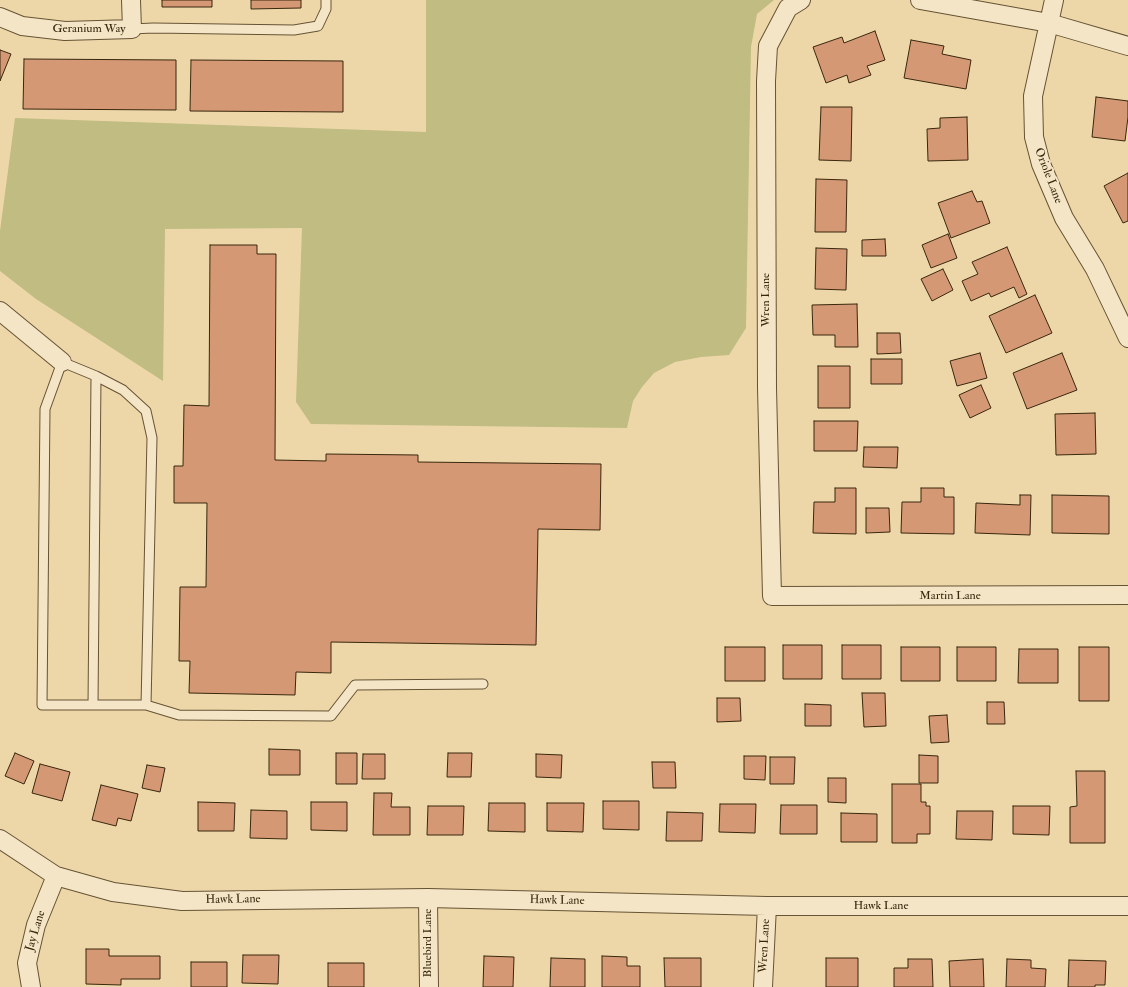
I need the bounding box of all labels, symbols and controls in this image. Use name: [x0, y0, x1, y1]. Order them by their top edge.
street label: Geranium Way: [52, 22, 126, 36]
street label: Oriole Lane: [1031, 146, 1065, 206]
street label: Wren Lane: [759, 273, 773, 327]
street label: Martin Lane: [919, 589, 981, 603]
street label: Hawk Lane: [205, 892, 261, 908]
street label: Hawk Lane: [529, 893, 585, 909]
street label: Hawk Lane: [853, 899, 909, 913]
street label: Jay Lane: [23, 909, 49, 953]
street label: Bluebird Lane: [421, 909, 435, 977]
street label: Wren Lane: [756, 919, 774, 973]

